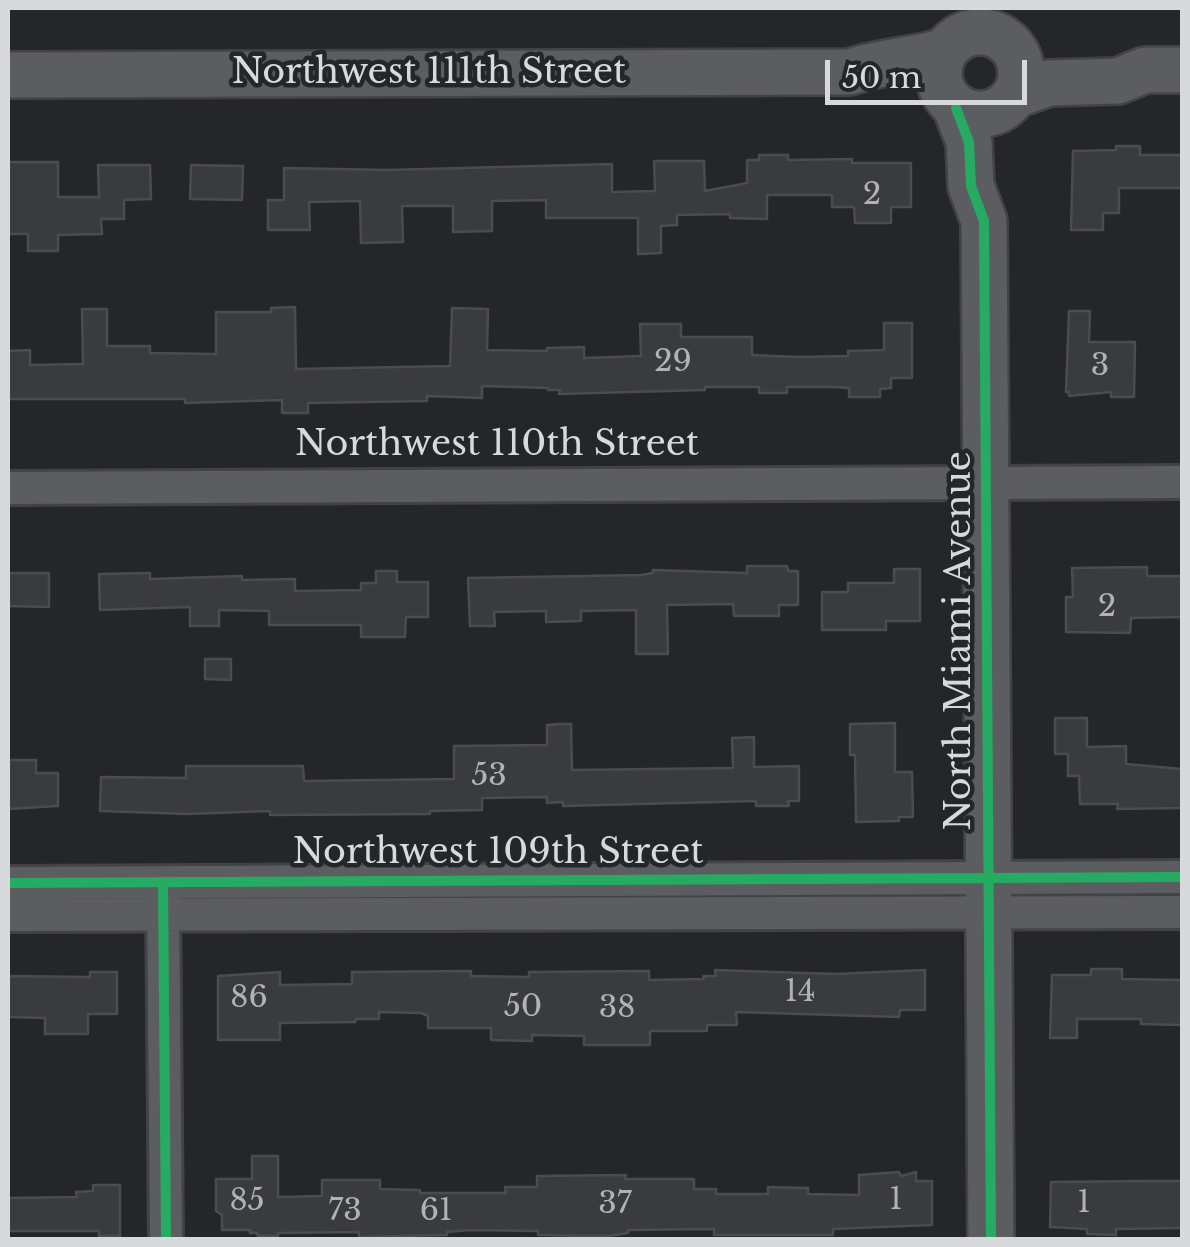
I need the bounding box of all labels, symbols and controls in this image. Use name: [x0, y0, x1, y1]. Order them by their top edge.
scale bar: [830, 40, 1032, 102]
street label: Northwest 111th Street: [232, 52, 626, 94]
text: 50 m: [842, 59, 921, 96]
house number: 2: [863, 178, 881, 214]
house number: 29: [654, 345, 692, 381]
house number: 3: [1091, 349, 1109, 385]
street label: Northwest 110th Street: [295, 424, 699, 466]
street label: North Miami Avenue: [939, 451, 981, 831]
house number: 2: [1098, 590, 1116, 626]
house number: 53: [471, 759, 507, 795]
street label: Northwest 109th Street: [293, 832, 703, 874]
house number: 14: [785, 975, 815, 1011]
house number: 86: [230, 981, 268, 1017]
house number: 50: [504, 990, 542, 1026]
house number: 38: [599, 991, 635, 1027]
house number: 1: [889, 1183, 903, 1219]
house number: 85: [229, 1184, 265, 1220]
house number: 1: [1077, 1186, 1091, 1222]
house number: 37: [598, 1187, 632, 1223]
house number: 73: [328, 1194, 362, 1230]
house number: 61: [420, 1194, 452, 1230]

